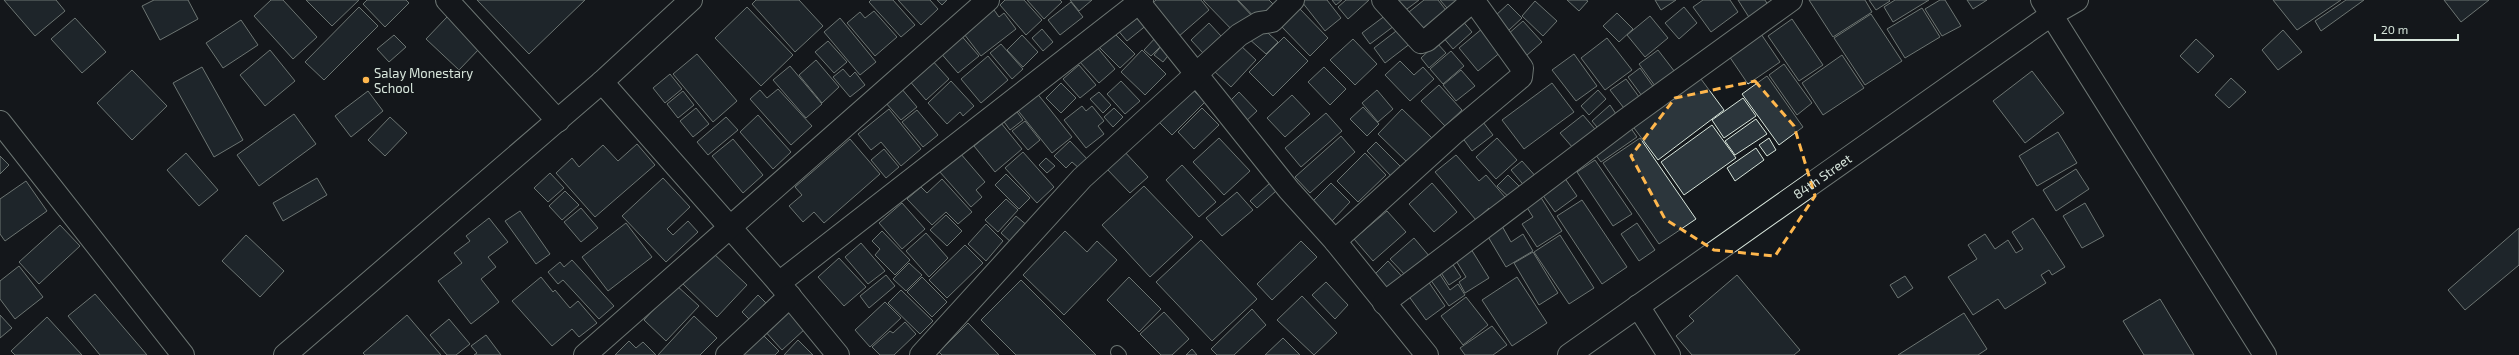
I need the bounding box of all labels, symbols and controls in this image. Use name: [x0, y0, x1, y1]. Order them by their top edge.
scale bar: [2375, 16, 2458, 42]
text: 20 m: [2381, 22, 2408, 36]
place label: Salay Monestary School: [374, 65, 473, 96]
marker: Salay Monestary School: [361, 75, 371, 85]
street label: 84th Street: [1790, 150, 1855, 202]

